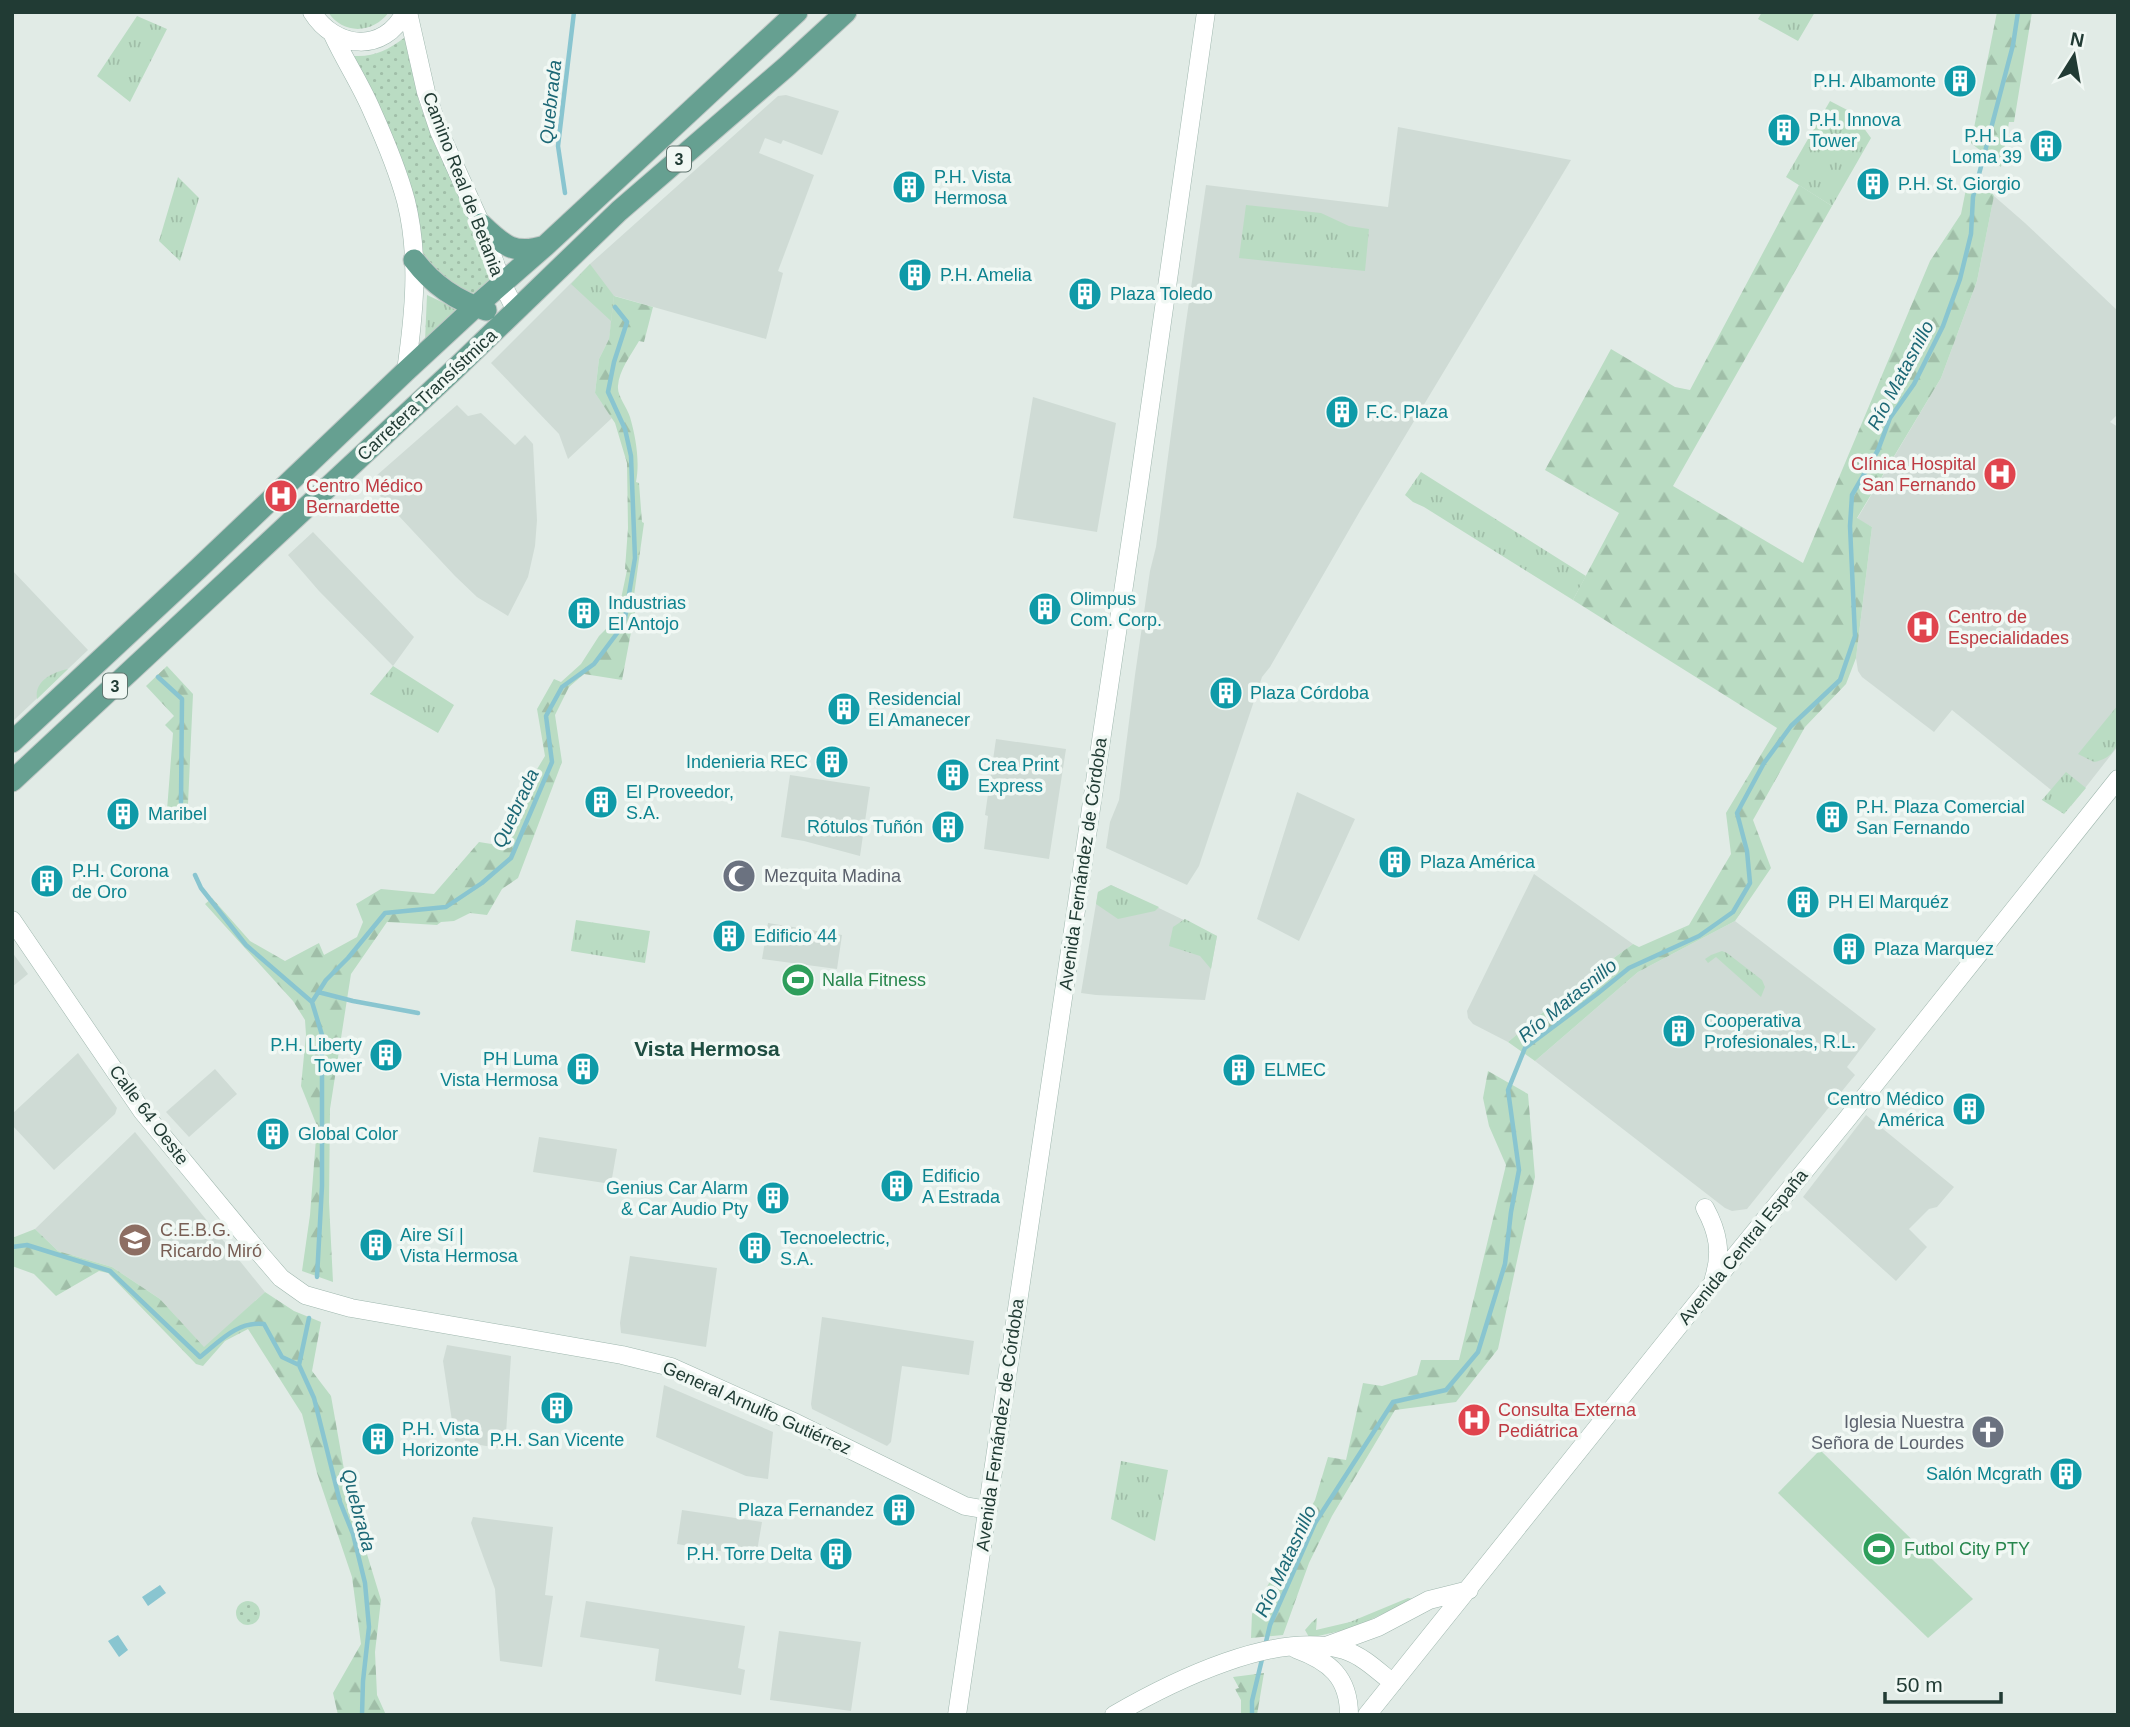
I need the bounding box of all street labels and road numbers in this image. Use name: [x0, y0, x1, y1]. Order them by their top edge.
street label: Camino Real de Betania: [419, 89, 508, 280]
road number: 3: [667, 146, 691, 172]
street label: Carretera Transístmica: [353, 325, 501, 465]
road number: 3: [103, 674, 127, 698]
street label: Avenida Fernández de Córdoba: [1055, 735, 1111, 992]
street label: Calle 64 Oeste: [105, 1061, 193, 1169]
street label: Avenida Central España: [1674, 1165, 1812, 1329]
street label: Avenida Fernández de Córdoba: [972, 1296, 1028, 1553]
street label: General Arnulfo Gutiérrez: [660, 1357, 854, 1459]

